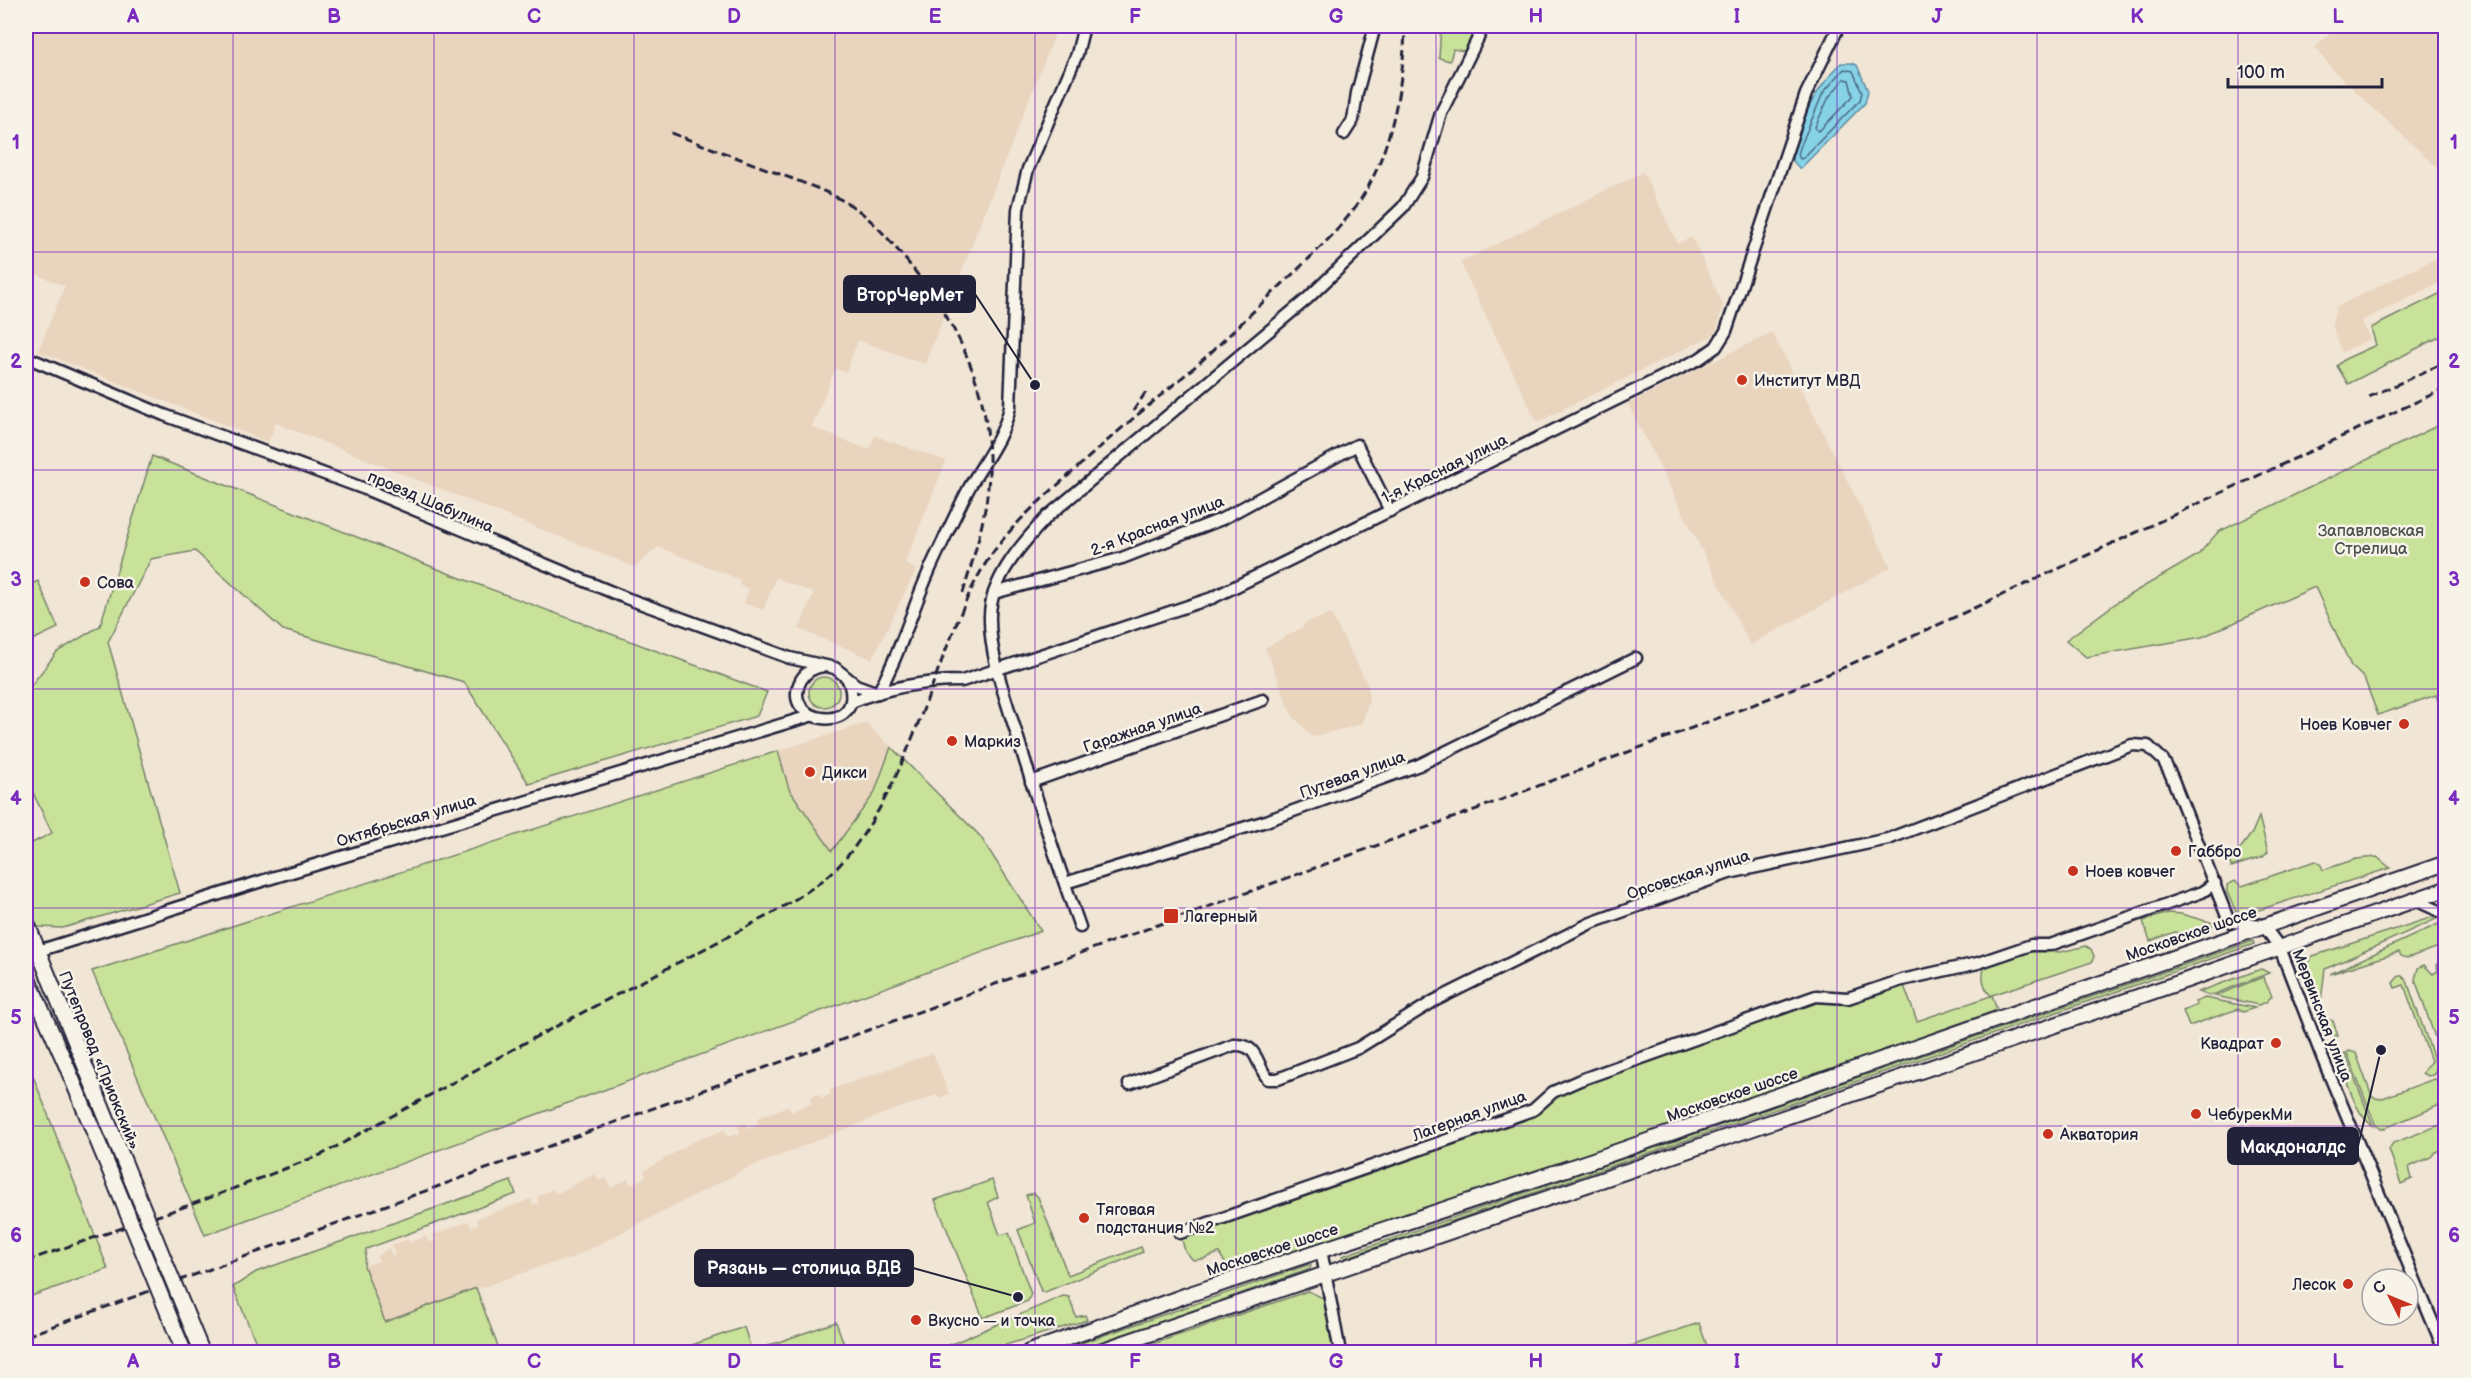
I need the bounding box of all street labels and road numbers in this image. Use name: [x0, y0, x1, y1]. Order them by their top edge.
street label: 1-я Красная улица: [1379, 430, 1511, 508]
street label: проезд Шабулина: [365, 467, 497, 538]
street label: 2-я Красная улица: [1088, 492, 1227, 561]
street label: Гаражная улица: [1081, 699, 1205, 758]
street label: Путевая улица: [1297, 747, 1408, 803]
street label: Октябрьская улица: [334, 791, 479, 852]
street label: Орсовская улица: [1625, 846, 1753, 904]
street label: Московское шоссе: [2123, 903, 2260, 966]
street label: Мервинская улица: [2288, 946, 2356, 1085]
street label: Путепровод «Приокский»: [54, 968, 143, 1153]
street label: Московское шоссе: [1664, 1064, 1801, 1127]
street label: Лагерная улица: [1409, 1087, 1530, 1146]
street label: Московское шоссе: [1204, 1220, 1341, 1281]

